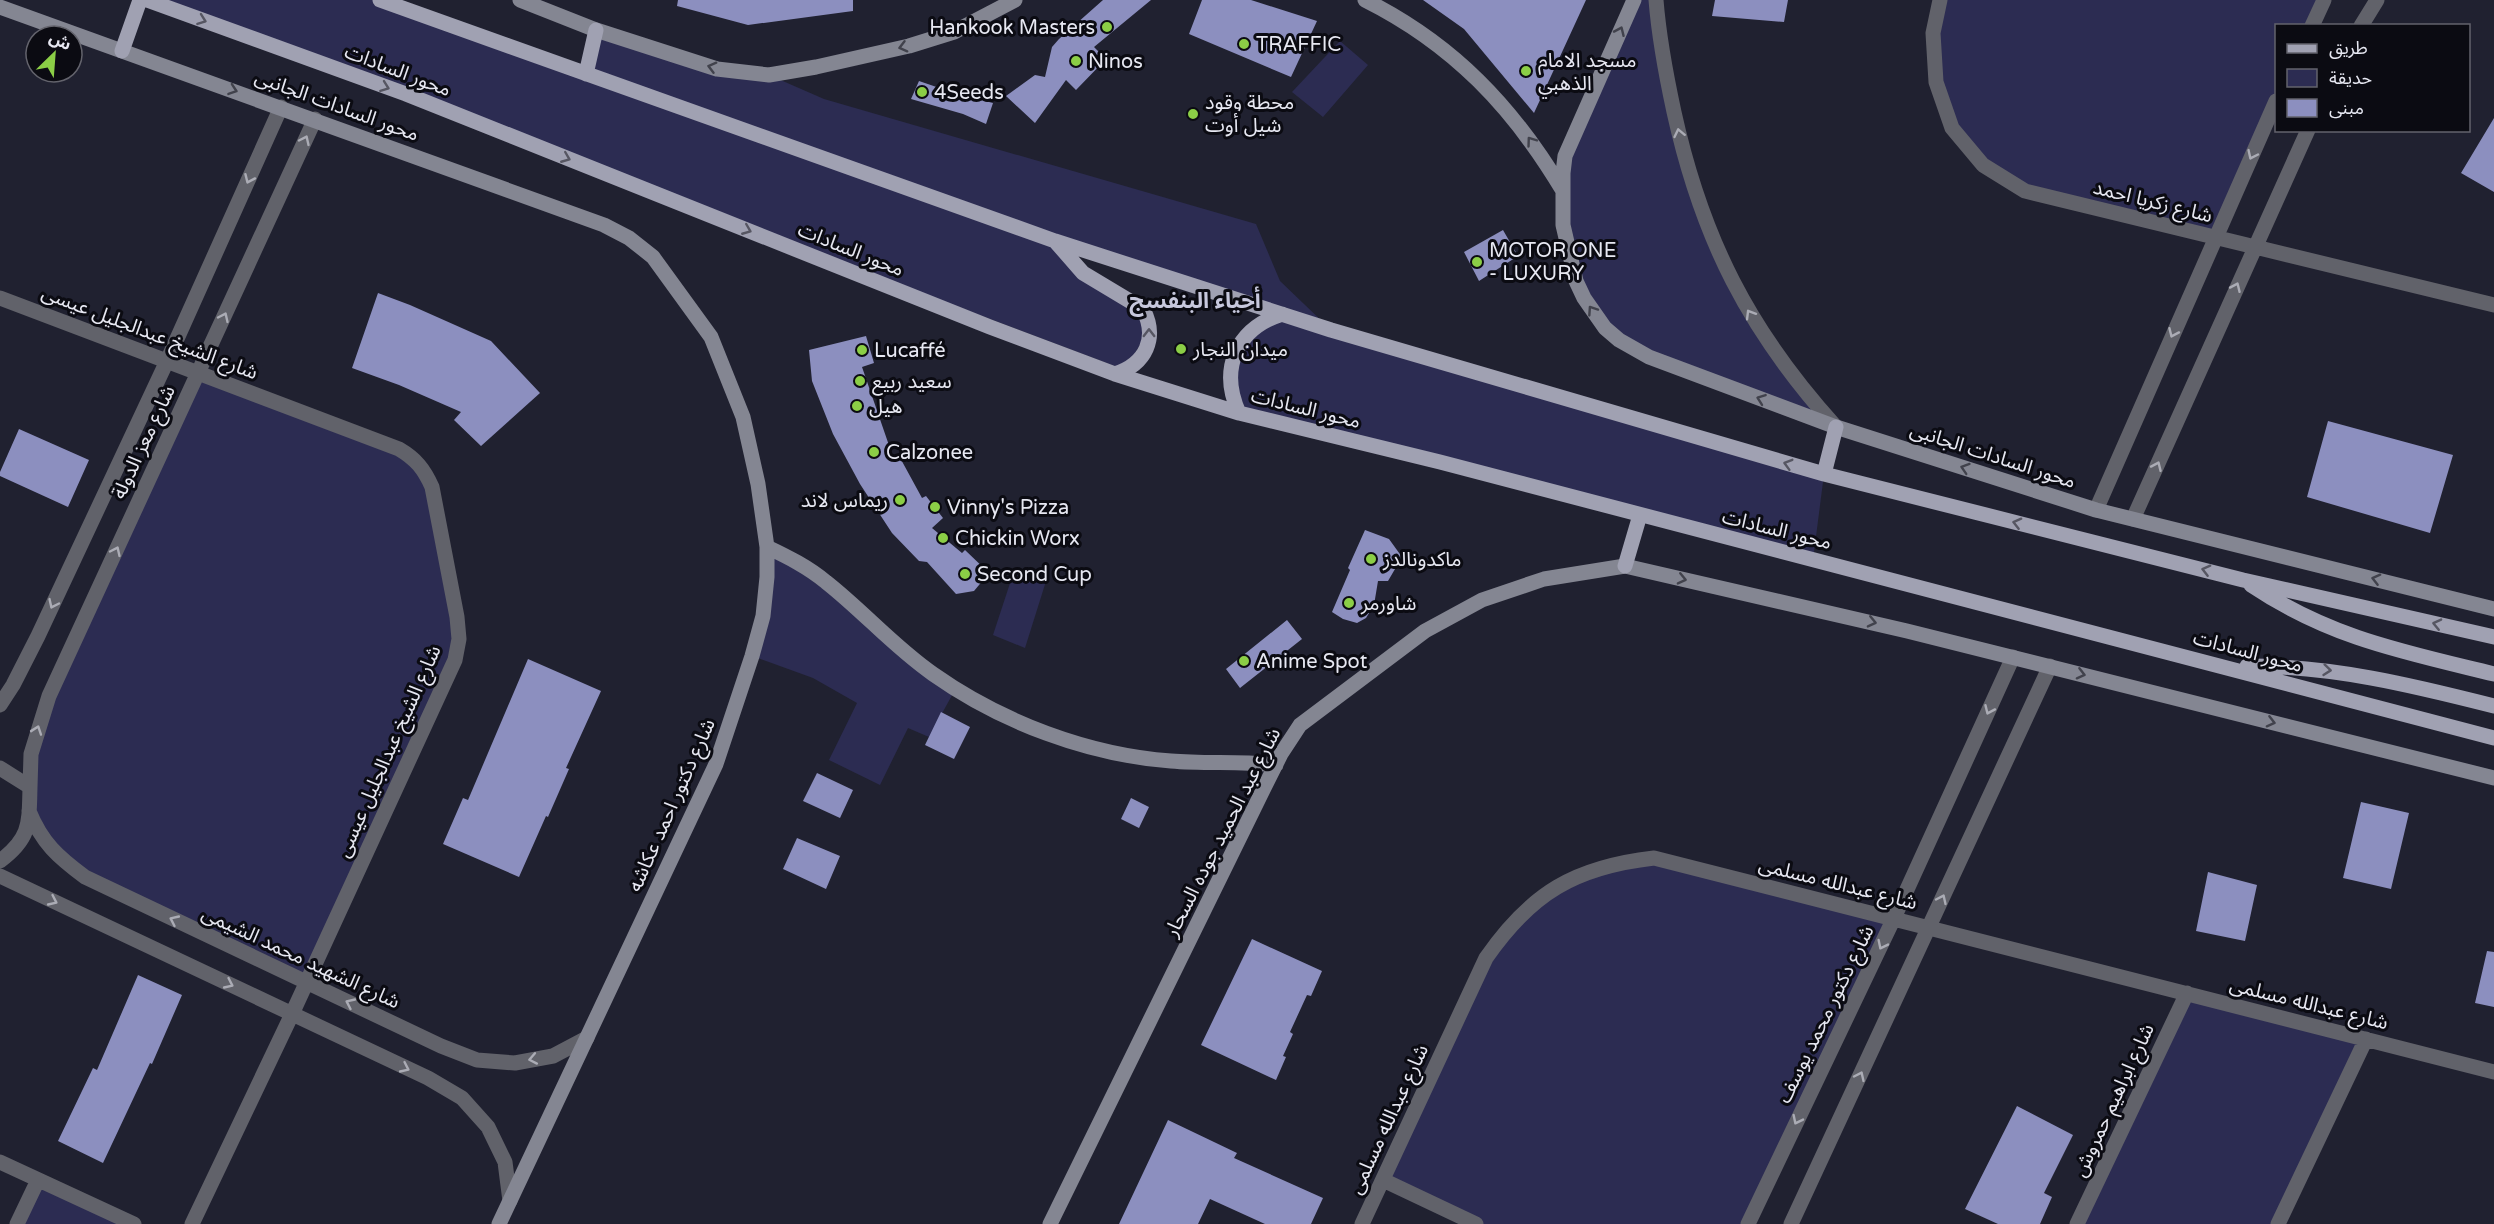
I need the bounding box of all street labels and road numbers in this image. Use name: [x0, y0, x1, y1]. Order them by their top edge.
street label: محور السادات: [341, 40, 454, 102]
street label: محور السادات الجانبى: [251, 65, 422, 147]
street label: شارع زكريا احمد: [2090, 176, 2215, 230]
street label: محور السادات: [794, 218, 907, 282]
street label: شارع الشيخ عبدالجليل عيسى: [37, 281, 261, 387]
street label: شارع معز الدولة: [107, 382, 183, 504]
street label: محور السادات: [1248, 384, 1363, 434]
street label: محور السادات الجانبى: [1907, 418, 2079, 494]
street label: محور السادات: [1719, 505, 1834, 555]
street label: محور السادات: [2190, 626, 2305, 678]
street label: شارع الشيخ عبدالجليل عيسى: [331, 642, 448, 862]
street label: شارع دكتور احمد عكاشه: [623, 715, 723, 896]
street label: شارع عبد الحميد جوده السحار: [1159, 724, 1288, 943]
street label: شارع عبدالله مسلمى: [1756, 853, 1919, 917]
street label: شارع الشهيد محمد الشيمى: [197, 901, 403, 1016]
street label: شارع دكتور محمد يوسف: [1772, 921, 1881, 1108]
street label: شارع عبدالله مسلمى: [2227, 973, 2390, 1037]
street label: شارع ابراهيم حمروش: [2068, 1020, 2162, 1182]
street label: شارع عبدالله مسلمى: [1344, 1041, 1436, 1199]

